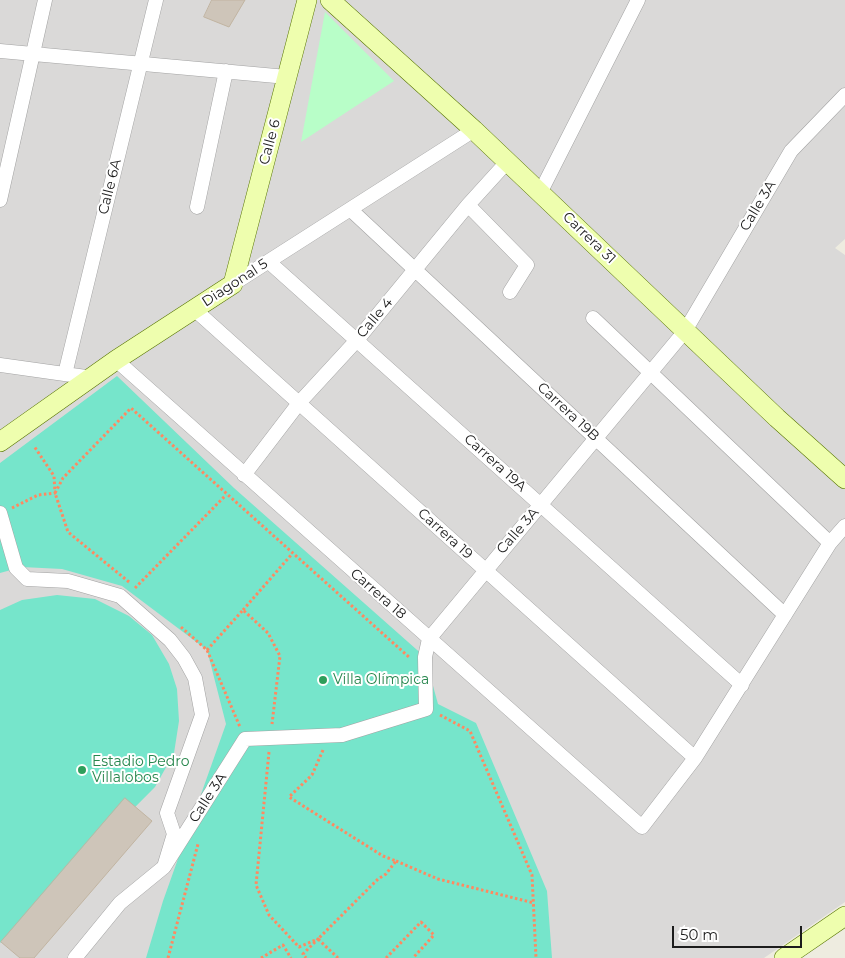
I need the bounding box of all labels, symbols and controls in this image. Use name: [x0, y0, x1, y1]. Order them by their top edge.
street label: Calle 6: [256, 117, 284, 167]
street label: Calle 6A: [95, 158, 125, 216]
street label: Calle 3A: [736, 178, 780, 234]
street label: Carrera 31: [559, 209, 619, 267]
street label: Diagonal 5: [199, 256, 271, 310]
street label: Calle 4: [353, 295, 397, 341]
street label: Carrera 19B: [534, 379, 602, 445]
street label: Carrera 19A: [460, 431, 530, 495]
street label: Calle 3A: [493, 504, 543, 558]
street label: Carrera 19: [414, 505, 476, 563]
street label: Carrera 18: [347, 565, 409, 623]
place label: Villa Olímpica: [333, 672, 429, 688]
marker: Villa Olímpica: [317, 674, 329, 686]
place label: Estadio Pedro Villalobos: [92, 754, 189, 786]
marker: Estadio Pedro Villalobos: [76, 764, 88, 776]
street label: Calle 3A: [186, 770, 230, 826]
scale bar: [675, 916, 805, 948]
text: 50 m: [680, 925, 718, 944]

